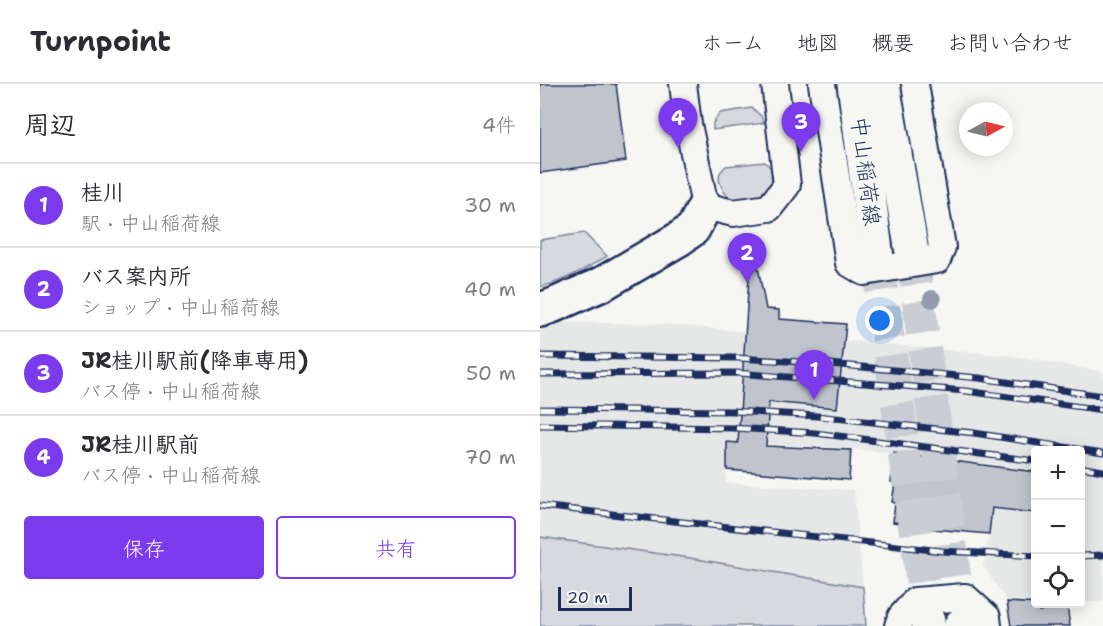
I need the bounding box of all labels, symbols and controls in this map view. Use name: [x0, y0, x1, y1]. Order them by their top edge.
text: Turnpoint: [30, 22, 171, 60]
text: ホーム: [702, 29, 764, 57]
text: 地図: [797, 29, 839, 57]
text: 概要: [872, 29, 914, 57]
text: お問い合わせ: [947, 29, 1073, 57]
pin: 4: [658, 98, 698, 148]
north arrow: [959, 102, 1013, 156]
pin: 3: [782, 103, 820, 152]
text: 周辺: [24, 107, 76, 142]
text: 4件: [482, 112, 516, 138]
street label: 中山稲荷線: [845, 115, 887, 227]
text: 桂川: [81, 178, 125, 207]
text: 1: [39, 192, 48, 218]
text: 30 m: [464, 192, 516, 218]
text: 駅 · 中山稲荷線: [81, 210, 220, 236]
pin: 2: [728, 234, 766, 283]
text: バス案内所: [81, 262, 191, 291]
text: 2: [37, 276, 51, 302]
text: 40 m: [464, 276, 516, 302]
text: ショップ · 中山稲荷線: [81, 294, 279, 320]
your location: [865, 306, 894, 335]
text: JR桂川駅前(降車専用): [81, 346, 308, 375]
pin: 1: [794, 350, 834, 400]
text: 3: [37, 360, 51, 386]
text: 50 m: [466, 360, 516, 386]
text: バス停 · 中山稲荷線: [81, 378, 260, 404]
text: JR桂川駅前: [81, 430, 199, 459]
text: 4: [37, 444, 51, 470]
text: 70 m: [464, 444, 516, 470]
map controls: [1031, 446, 1085, 608]
button: +: [1031, 446, 1085, 500]
text: バス停 · 中山稲荷線: [81, 462, 260, 488]
button: −: [1031, 500, 1085, 554]
button: 保存: [24, 516, 264, 579]
button: 共有: [276, 516, 516, 579]
button: locate: [1031, 554, 1085, 608]
scale bar: [558, 584, 632, 612]
text: 20 m: [567, 587, 608, 608]

